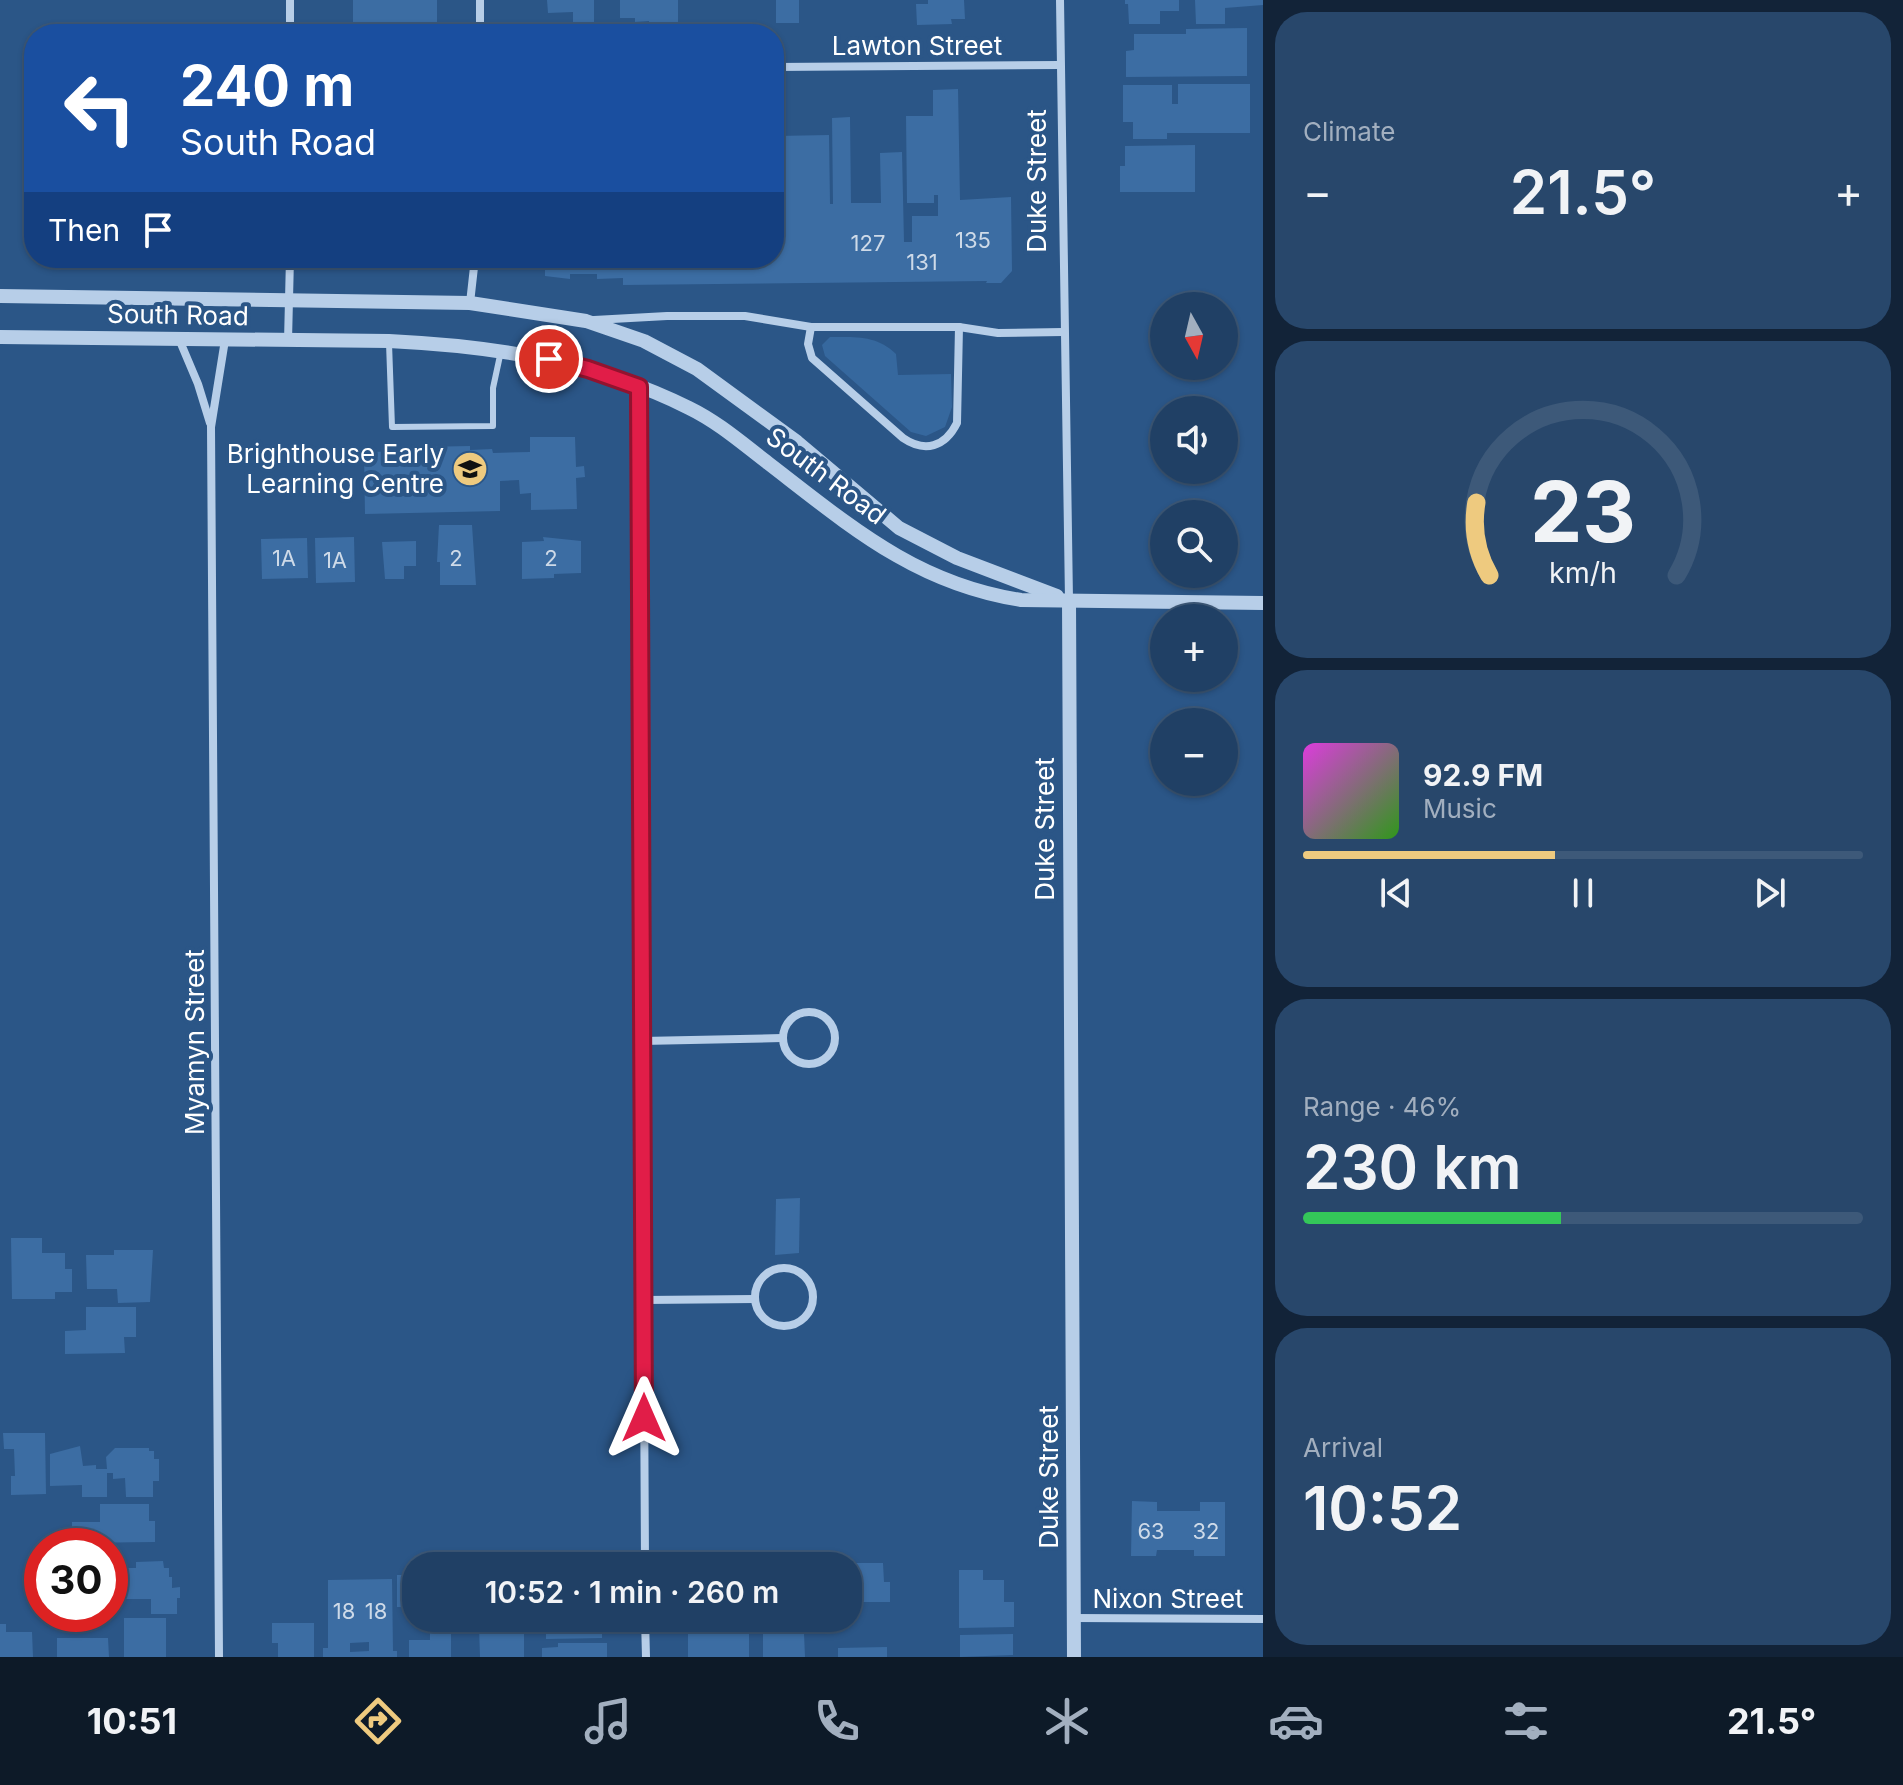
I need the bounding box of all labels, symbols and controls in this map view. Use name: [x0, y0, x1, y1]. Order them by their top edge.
street label: Lawton Street: [832, 30, 1002, 61]
text: 240 m: [180, 52, 354, 120]
icon: left: [48, 56, 152, 160]
street label: Duke Street: [1021, 109, 1052, 253]
text: Climate: [1303, 116, 1395, 147]
text: South Road: [180, 120, 376, 164]
text: 21.5°: [1510, 156, 1656, 228]
text: −: [1303, 165, 1332, 219]
text: +: [1834, 165, 1863, 219]
icon: arrive: [136, 208, 180, 252]
text: Then: [48, 212, 120, 248]
house number: 135: [955, 227, 991, 253]
house number: 127: [851, 230, 885, 256]
house number: 131: [906, 249, 938, 275]
north arrow: [1150, 292, 1238, 380]
map controls: [1150, 292, 1238, 796]
street label: South Road: [107, 298, 249, 331]
pin: [515, 325, 583, 393]
icon: arrive: [527, 337, 571, 381]
button: sound: [1150, 396, 1238, 484]
street label: South Road: [760, 421, 892, 531]
place label: Brighthouse Early Learning Centre: [227, 438, 444, 499]
school or university icon: Brighthouse Early Learning Centre: [451, 450, 489, 488]
text: 23: [1530, 460, 1636, 561]
button: search: [1150, 500, 1238, 588]
house number: 1A: [272, 545, 296, 571]
house number: 2: [449, 545, 463, 571]
house number: 2: [544, 545, 558, 571]
house number: 1A: [323, 547, 347, 573]
text: km/h: [1549, 555, 1617, 590]
button: +: [1150, 604, 1238, 692]
button: −: [1150, 708, 1238, 796]
street label: Duke Street: [1029, 757, 1060, 901]
text: 92.9 FM: [1423, 757, 1543, 793]
text: Music: [1423, 793, 1497, 824]
icon: previous: [1374, 871, 1418, 915]
icon: pause: [1561, 871, 1605, 915]
icon: next: [1748, 871, 1792, 915]
street label: Myamyn Street: [179, 949, 210, 1135]
text: Range · 46%: [1303, 1091, 1461, 1122]
text: 230 km: [1303, 1131, 1521, 1203]
position arrow: [602, 1376, 686, 1460]
street label: Duke Street: [1033, 1405, 1064, 1549]
text: Arrival: [1303, 1432, 1383, 1463]
text: 10:52: [1303, 1472, 1462, 1544]
house number: 63: [1137, 1518, 1165, 1544]
house number: 32: [1192, 1518, 1220, 1544]
speed limit sign: 30: [24, 1528, 128, 1632]
text: 10:52 · 1 min · 260 m: [485, 1574, 779, 1610]
street label: Nixon Street: [1092, 1583, 1244, 1614]
house number: 18: [333, 1598, 355, 1624]
house number: 18: [365, 1598, 387, 1624]
icon: directions: [350, 1693, 406, 1749]
icon: music: [580, 1693, 636, 1749]
icon: phone: [809, 1693, 865, 1749]
icon: climate: [1039, 1693, 1095, 1749]
icon: car: [1268, 1693, 1324, 1749]
icon: filters: [1498, 1693, 1554, 1749]
text: 10:51: [87, 1699, 177, 1743]
text: 21.5°: [1727, 1699, 1816, 1743]

